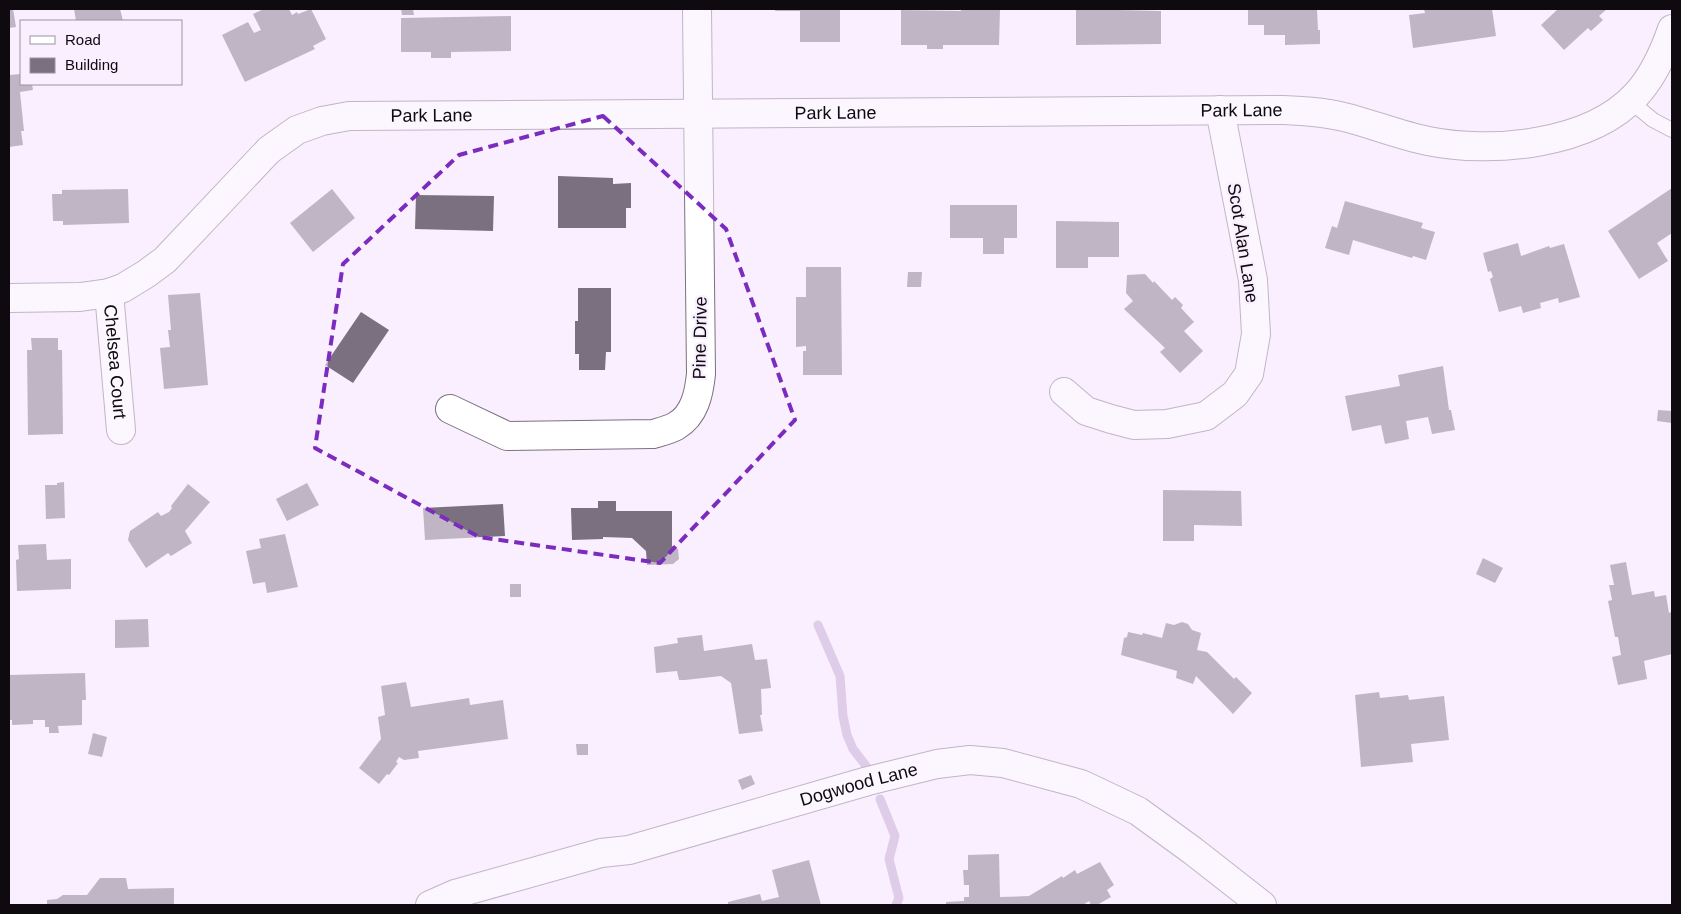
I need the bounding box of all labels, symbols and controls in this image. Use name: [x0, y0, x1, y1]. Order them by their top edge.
legend: [20, 20, 182, 85]
text: Road: [65, 31, 101, 48]
text: Building: [65, 56, 118, 73]
street label: Park Lane: [1200, 100, 1283, 121]
street label: Park Lane: [794, 103, 877, 123]
street label: Park Lane: [390, 105, 473, 126]
street label: Scot Alan Lane: [1224, 182, 1262, 304]
street label: Pine Drive: [689, 296, 711, 380]
street label: Chelsea Court: [100, 304, 130, 420]
street label: Dogwood Lane: [798, 759, 920, 810]

